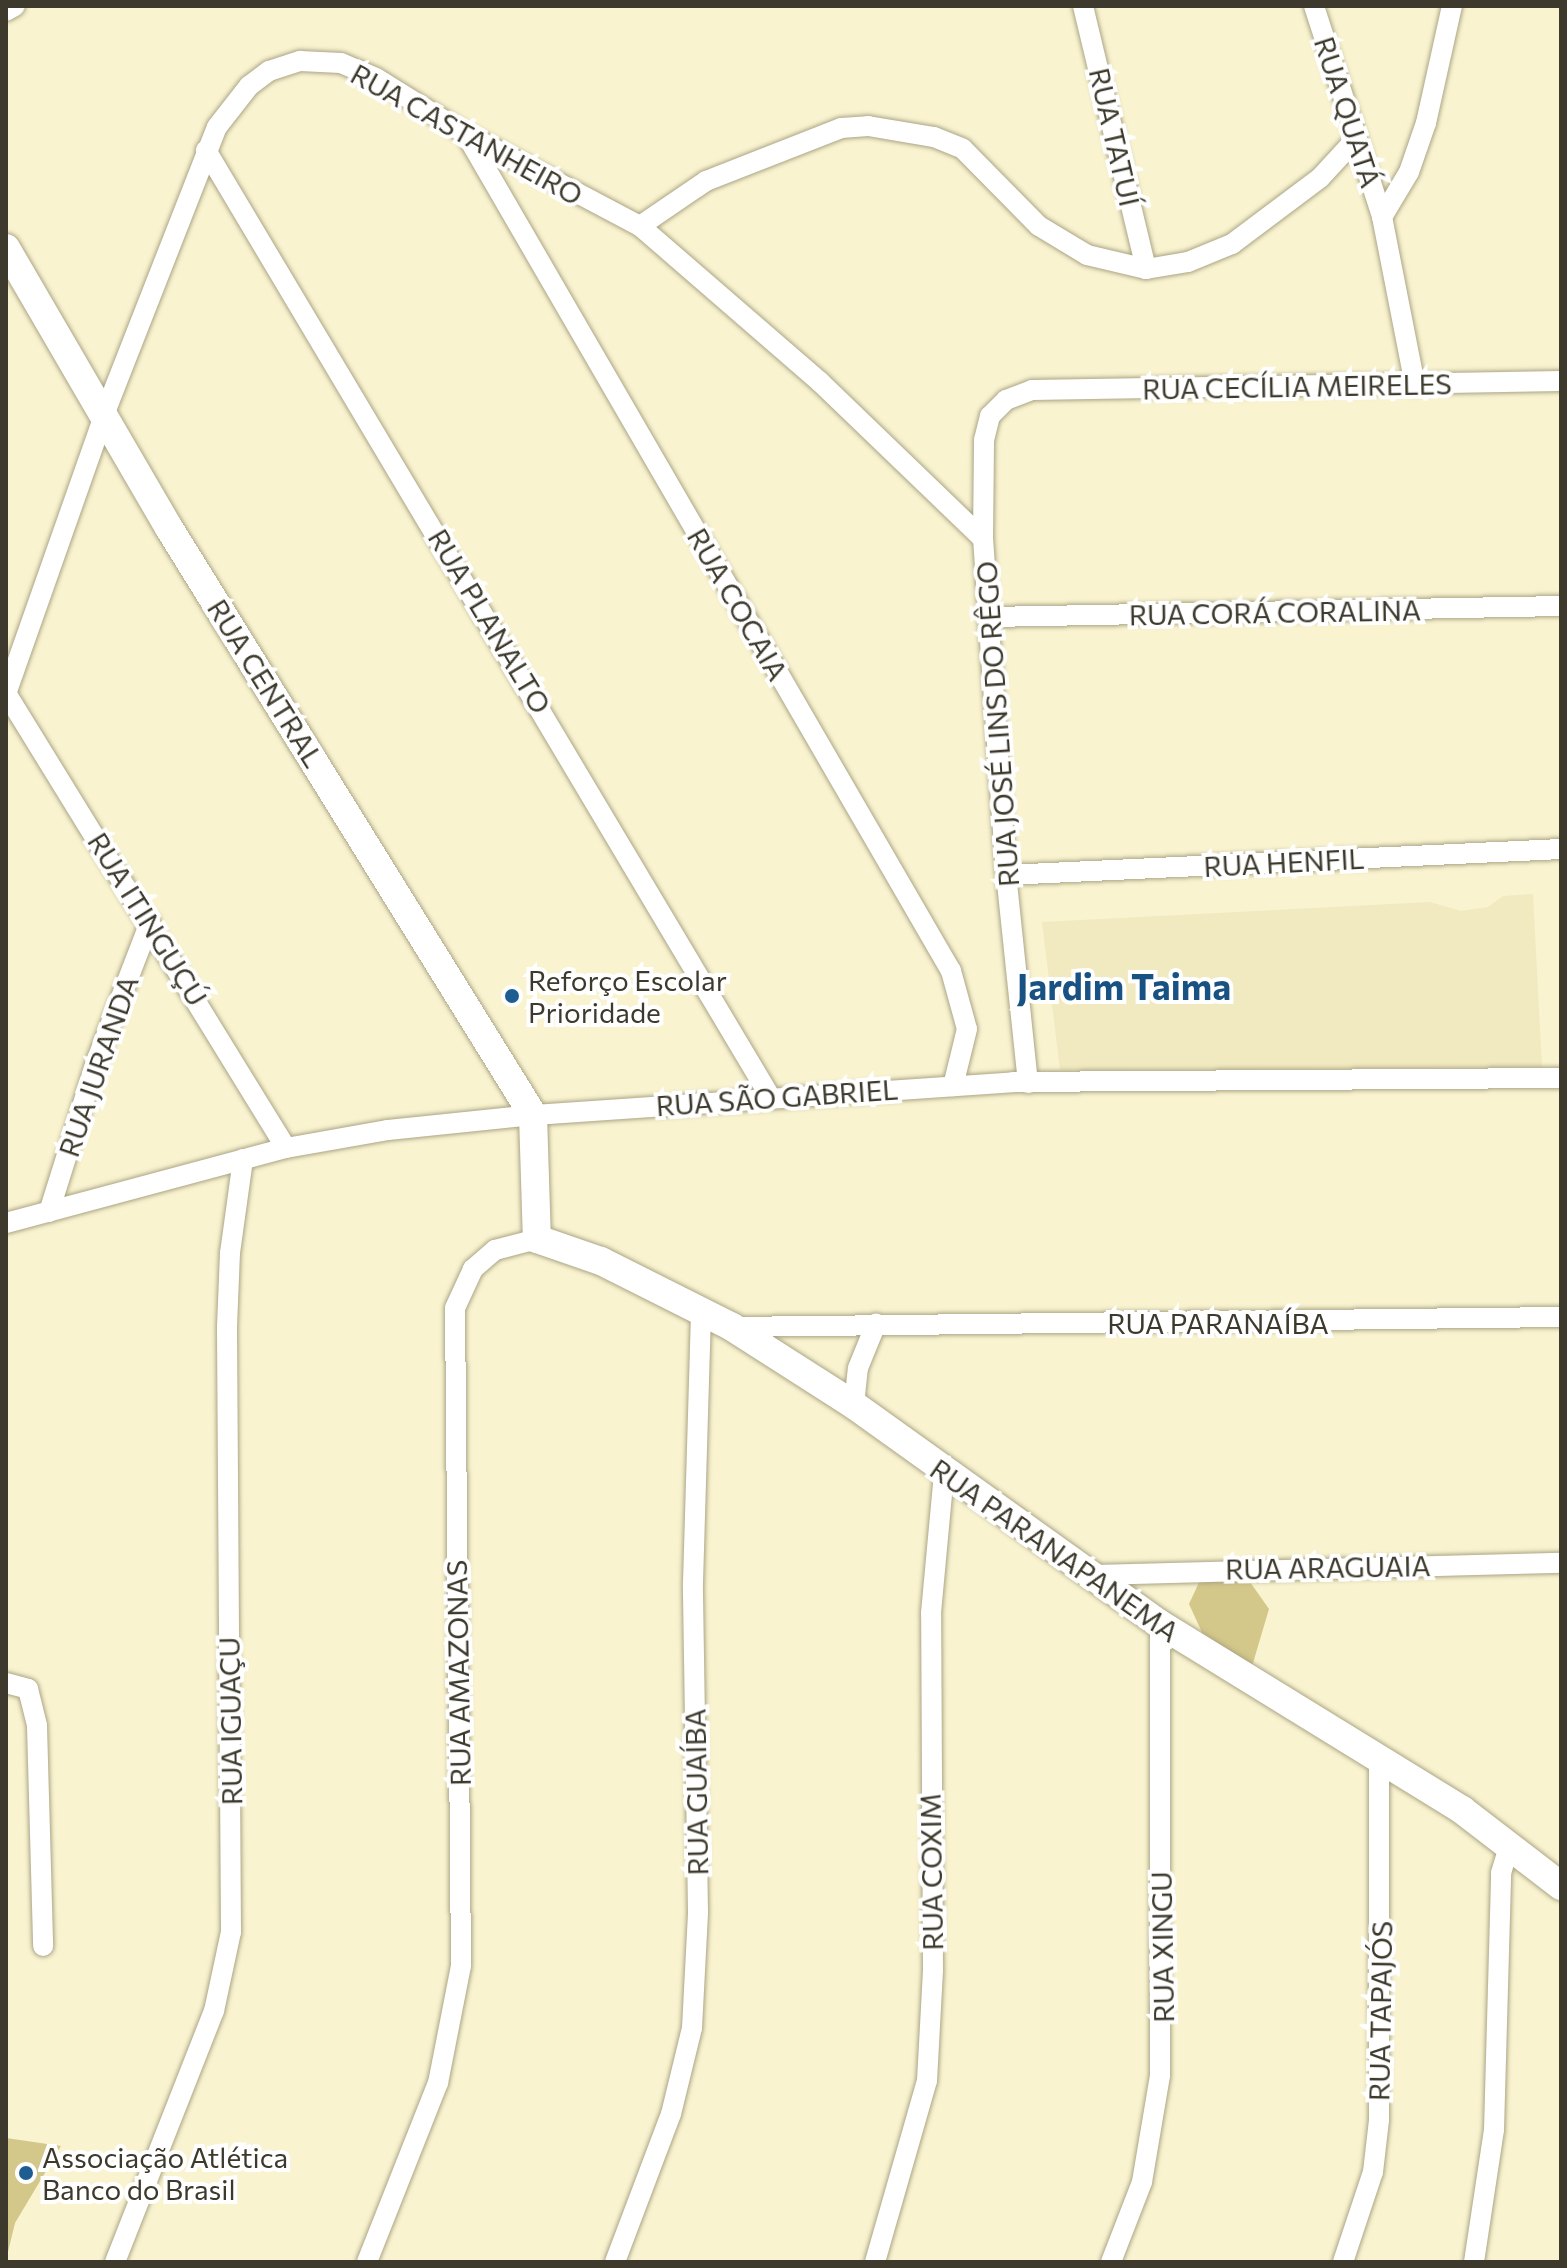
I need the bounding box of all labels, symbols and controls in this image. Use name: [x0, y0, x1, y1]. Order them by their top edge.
street label: RUA QUATÁ: [1308, 32, 1388, 192]
street label: RUA CASTANHEIRO: [345, 56, 589, 212]
street label: RUA TATUÍ: [1083, 64, 1147, 210]
street label: RUA CECÍLIA MEIRELES: [1142, 367, 1452, 405]
street label: RUA COCAIA: [681, 522, 795, 686]
street label: RUA PLANALTO: [422, 523, 558, 719]
street label: RUA JOSÉ LINS DO RÊGO: [969, 560, 1025, 888]
street label: RUA CENTRAL: [201, 593, 331, 773]
street label: RUA CORÁ CORALINA: [1129, 593, 1421, 631]
street label: RUA ITINGUÇÚ: [81, 826, 215, 1012]
street label: RUA HENFIL: [1203, 841, 1365, 883]
place label: Reforço Escolar Prioridade: [528, 963, 727, 1029]
district label: Jardim Taima: [1017, 964, 1231, 1008]
street label: RUA JURANDA: [51, 971, 145, 1161]
marker: Reforço Escolar Prioridade: [503, 987, 521, 1005]
street label: RUA SÃO GABRIEL: [655, 1072, 899, 1122]
street label: RUA PARANAÍBA: [1107, 1306, 1329, 1340]
street label: RUA PARANAPANEMA: [924, 1451, 1186, 1649]
street label: RUA ARAGUAIA: [1225, 1548, 1431, 1586]
street label: RUA AMAZONAS: [439, 1560, 477, 1786]
street label: RUA IGUAÇU: [212, 1636, 248, 1806]
street label: RUA GUAÍBA: [678, 1708, 714, 1876]
street label: RUA COXIM: [913, 1793, 949, 1951]
street label: RUA XINGU: [1144, 1871, 1180, 2023]
street label: RUA TAPAJÓS: [1362, 1921, 1398, 2101]
place label: Associação Atlética Banco do Brasil: [42, 2140, 288, 2206]
marker: Associação Atlética Banco do Brasil: [17, 2164, 35, 2182]

